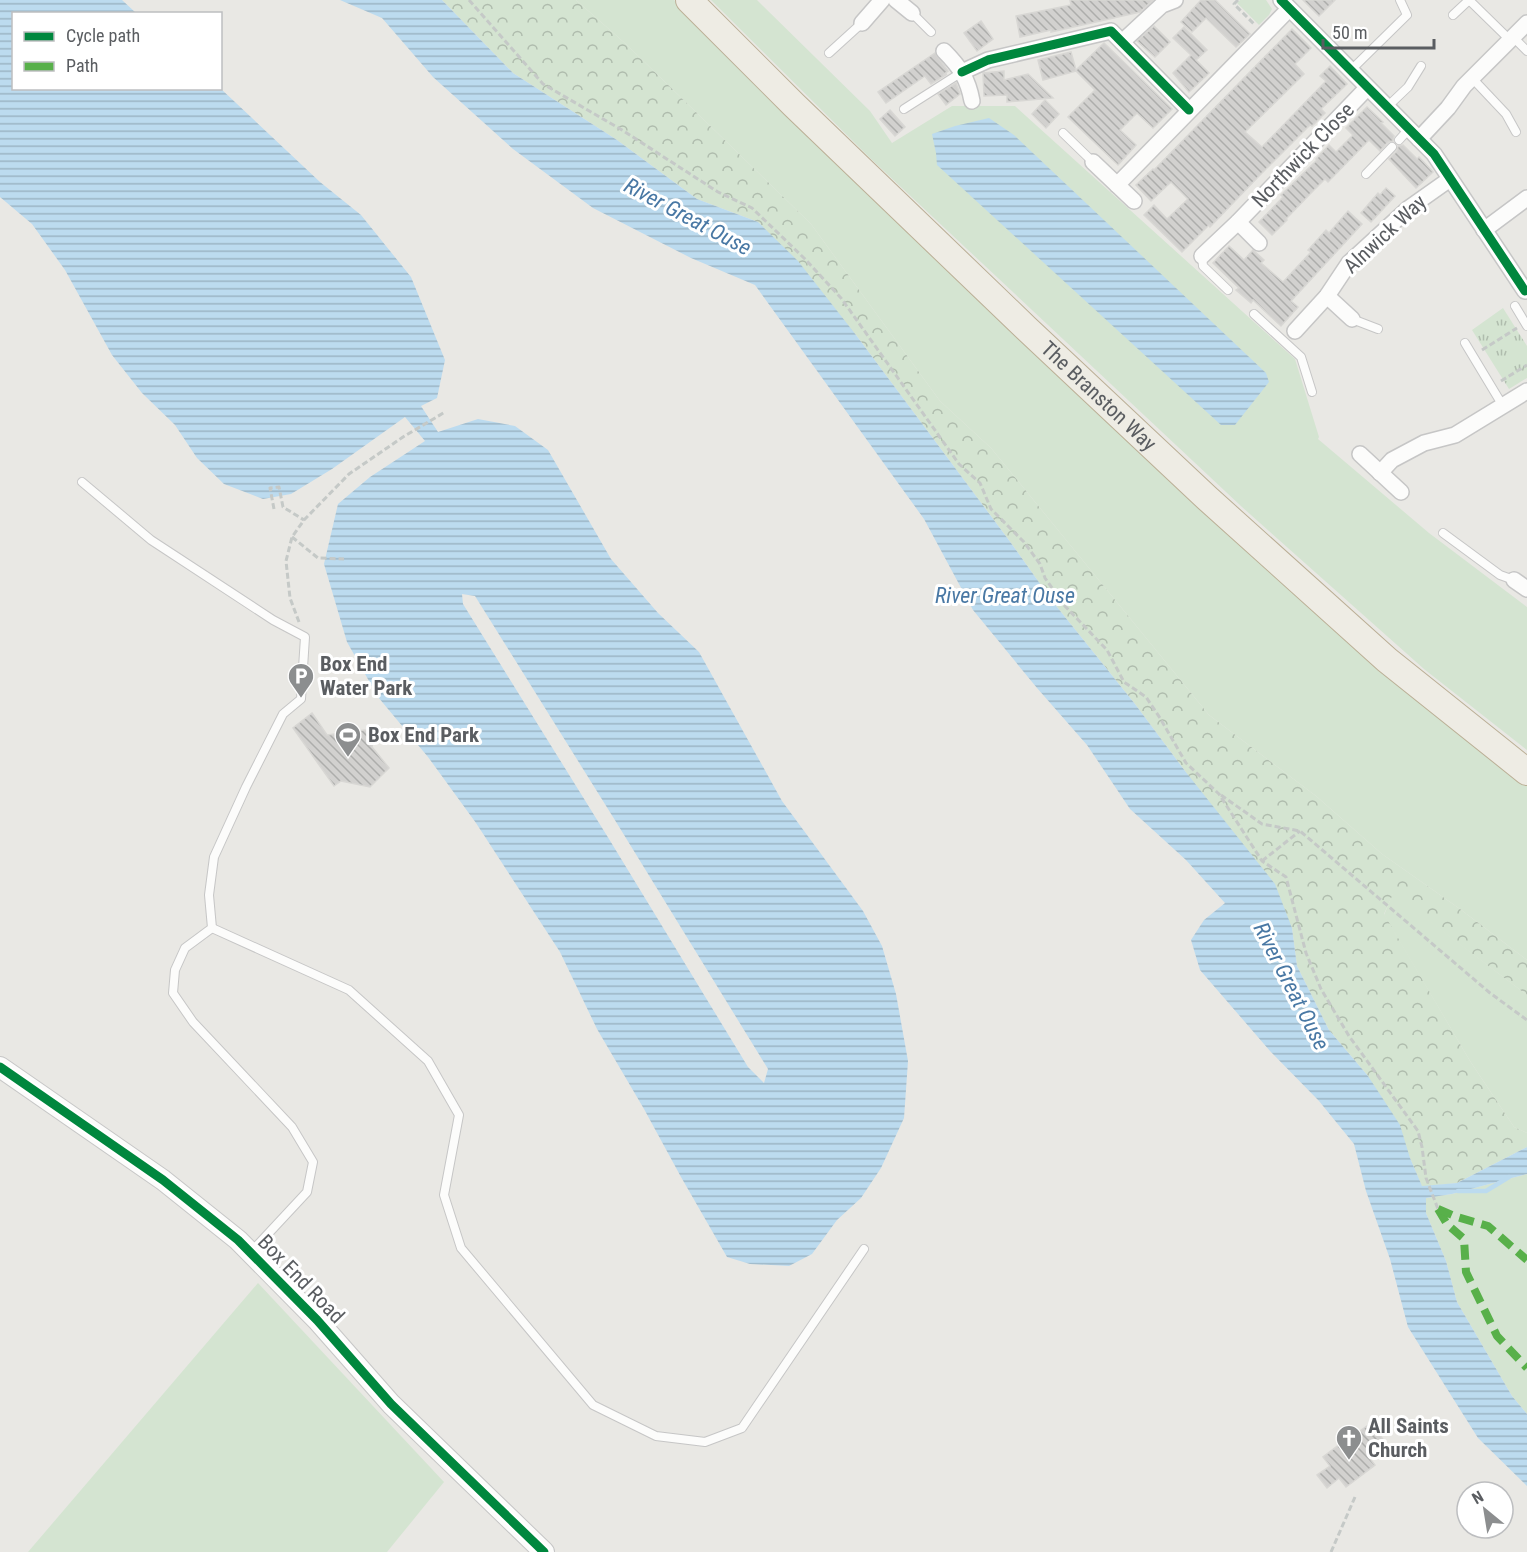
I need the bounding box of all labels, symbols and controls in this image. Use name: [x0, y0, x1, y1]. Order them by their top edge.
legend: [12, 12, 222, 90]
scale bar: [1323, 12, 1434, 50]
text: 50 m: [1332, 22, 1367, 43]
text: Cycle path: [66, 25, 140, 46]
text: Path: [66, 55, 99, 76]
street label: Northwick Close: [1247, 98, 1359, 212]
water label: River Great Ouse: [620, 173, 755, 260]
street label: Alnwick Way: [1339, 190, 1431, 278]
street label: The Branston Way: [1036, 337, 1161, 456]
water label: River Great Ouse: [935, 583, 1075, 608]
place label: Box End Water Park: [320, 652, 413, 700]
parking icon: Box End Water Park: [286, 661, 316, 699]
sports icon: Box End Park: [333, 720, 363, 758]
place label: Box End Park: [368, 723, 480, 747]
water label: River Great Ouse: [1249, 918, 1334, 1054]
street label: Box End Road: [253, 1230, 349, 1328]
place label: All Saints Church: [1368, 1414, 1449, 1462]
church icon: All Saints Church: [1334, 1423, 1364, 1461]
north arrow: [1455, 1480, 1515, 1540]
text: N: [1469, 1487, 1487, 1508]

